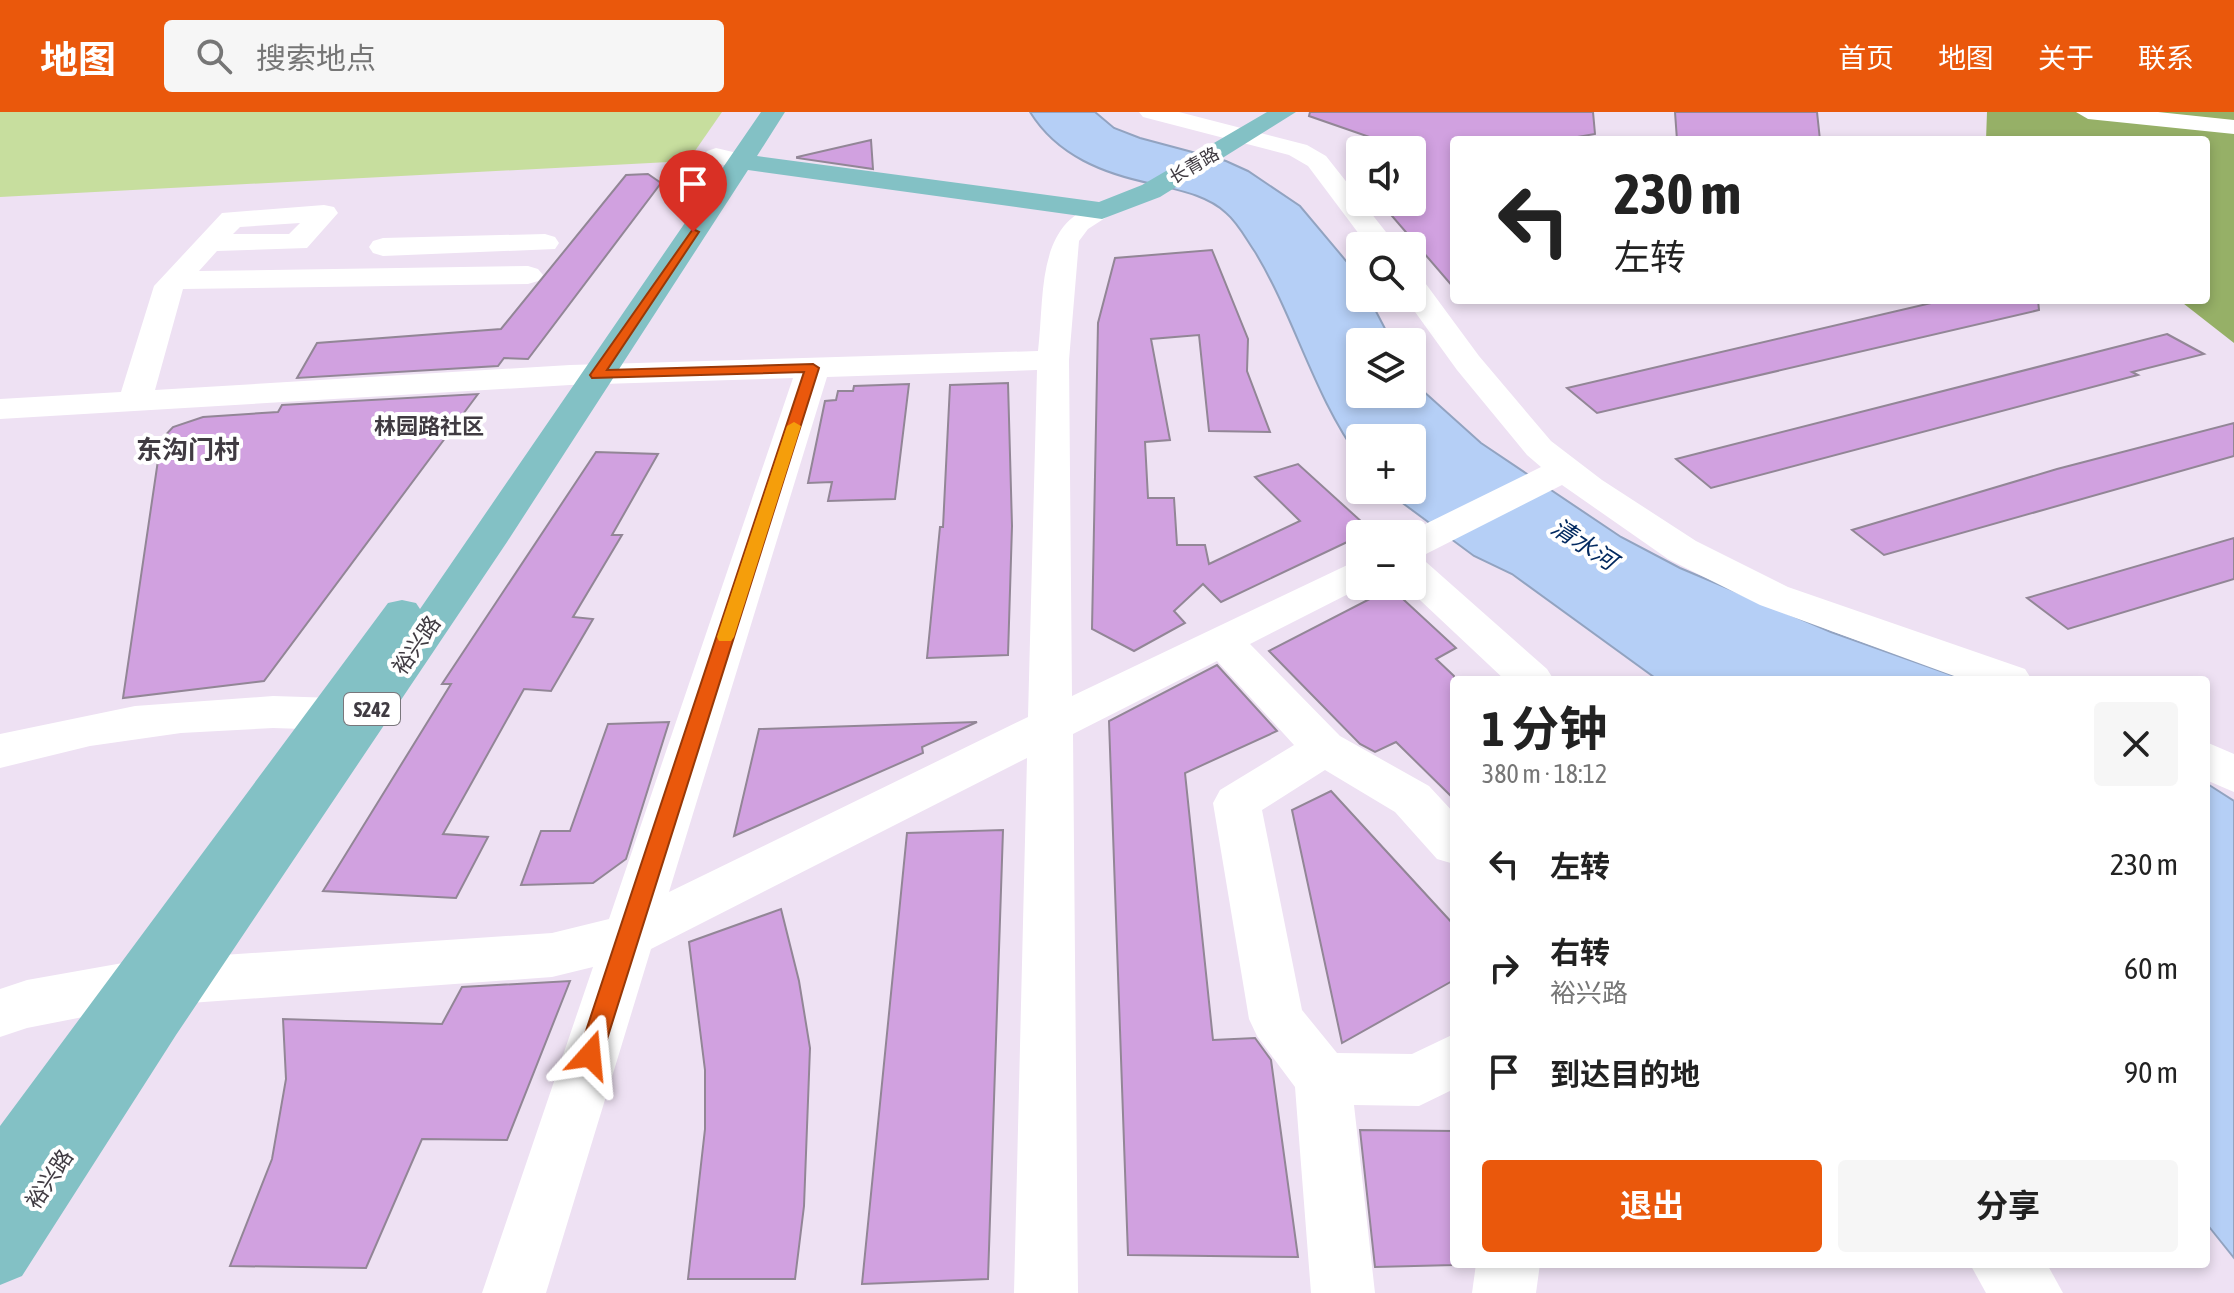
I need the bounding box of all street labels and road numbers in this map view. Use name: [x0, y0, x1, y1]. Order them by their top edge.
street label: 长青路: [1165, 142, 1223, 188]
street label: 裕兴路: [386, 611, 446, 679]
road number: S242: [344, 693, 400, 725]
street label: 裕兴路: [20, 1144, 78, 1214]

